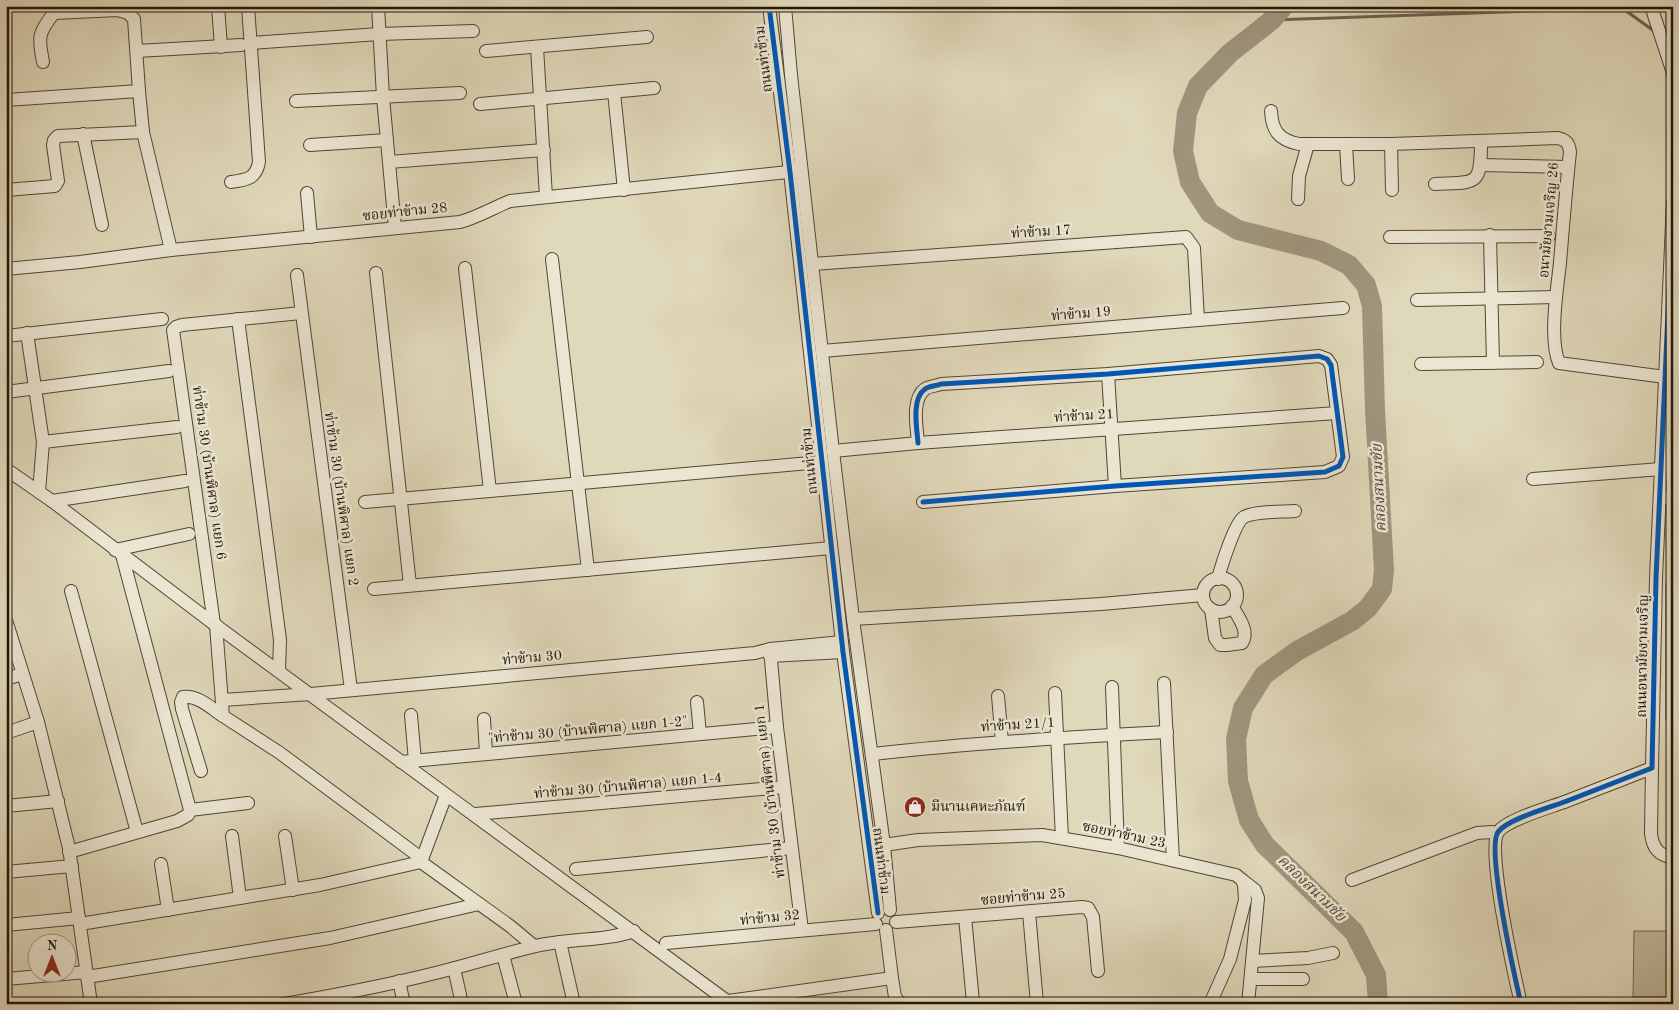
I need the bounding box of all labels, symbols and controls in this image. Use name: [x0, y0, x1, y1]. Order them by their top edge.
street label: ถนนท่าข้าม: [751, 25, 775, 93]
street label: อนามัยงามเจริญ 26: [1536, 161, 1561, 279]
street label: ซอยท่าข้าม 28: [362, 199, 448, 223]
street label: ท่าข้าม 17: [1010, 221, 1071, 241]
street label: ท่าข้าม 19: [1050, 302, 1112, 324]
street label: ท่าข้าม 30 (บ้านพิศาล) แยก 6: [190, 385, 230, 561]
street label: ท่าข้าม 21: [1053, 405, 1114, 425]
street label: ท่าข้าม 30 (บ้านพิศาล) แยก 2: [322, 411, 362, 587]
street label: ถนนท่าข้าม: [798, 427, 820, 495]
water label: คลองสนามชัย: [1368, 443, 1390, 532]
street label: ถนนอนามัยงามเจริญ: [1634, 594, 1651, 718]
street label: ท่าข้าม 30: [501, 646, 563, 668]
street label: ท่าข้าม 30 (บ้านพิศาล) แยก 1: [750, 703, 788, 879]
street label: "ท่าข้าม 30 (บ้านพิศาล) แยก 1-2": [488, 712, 688, 746]
street label: ท่าข้าม 21/1: [980, 713, 1056, 735]
street label: ท่าข้าม 30 (บ้านพิศาล) แยก 1-4: [533, 769, 723, 801]
shop icon: มีนานเคหะภัณฑ์: [903, 795, 927, 819]
place label: มีนานเคหะภัณฑ์: [931, 797, 1026, 814]
street label: ซอยท่าข้าม 23: [1081, 817, 1168, 851]
street label: ถนนท่าข้าม: [870, 827, 894, 895]
water label: คลองสนามชัย: [1274, 852, 1350, 926]
street label: ซอยท่าข้าม 25: [980, 884, 1066, 908]
street label: ท่าข้าม 32: [739, 906, 801, 928]
north arrow: [28, 932, 78, 982]
text: N: [47, 939, 58, 953]

